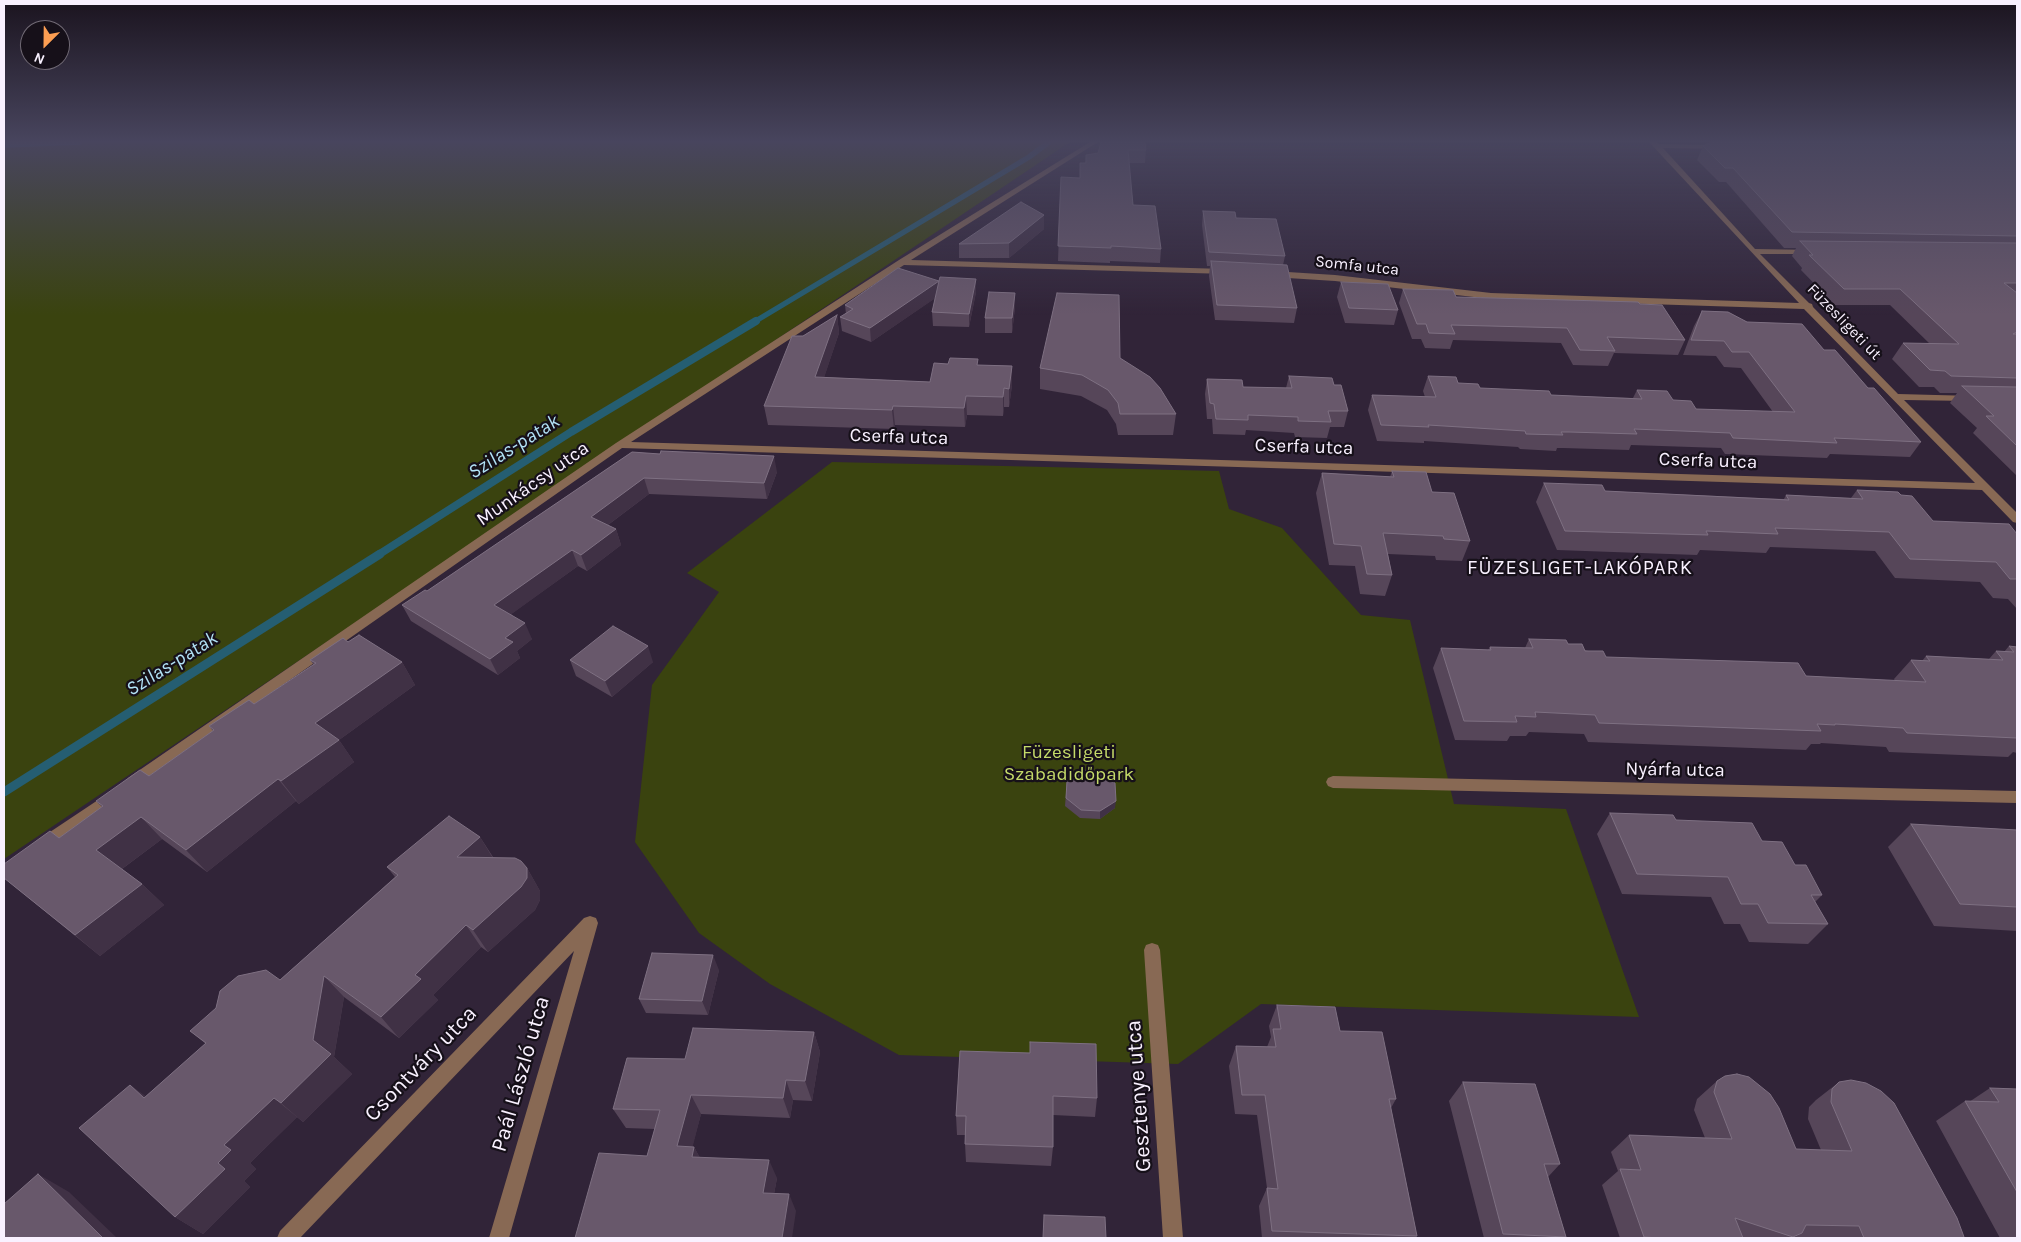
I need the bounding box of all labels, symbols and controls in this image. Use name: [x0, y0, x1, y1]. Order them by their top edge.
north arrow: [20, 20, 70, 70]
text: N: [31, 49, 47, 68]
street label: Somfa utca: [1314, 252, 1400, 280]
street label: Füzesligeti út: [1803, 280, 1885, 364]
water label: Szilas-patak: [464, 409, 564, 485]
street label: Cserfa utca: [849, 424, 949, 450]
street label: Cserfa utca: [1254, 434, 1354, 460]
street label: Munkácsy utca: [472, 437, 594, 531]
street label: Cserfa utca: [1658, 448, 1758, 474]
district label: FÜZESLIGET-LAKÓPARK: [1465, 556, 1695, 580]
water label: Szilas-patak: [122, 626, 222, 702]
park label: Füzesligeti Szabadidőpark: [1004, 742, 1134, 786]
street label: Nyárfa utca: [1625, 758, 1725, 782]
street label: Paál László utca: [486, 993, 556, 1155]
street label: Csontváry utca: [359, 1001, 483, 1127]
street label: Gesztenye utca: [1121, 1019, 1157, 1173]

